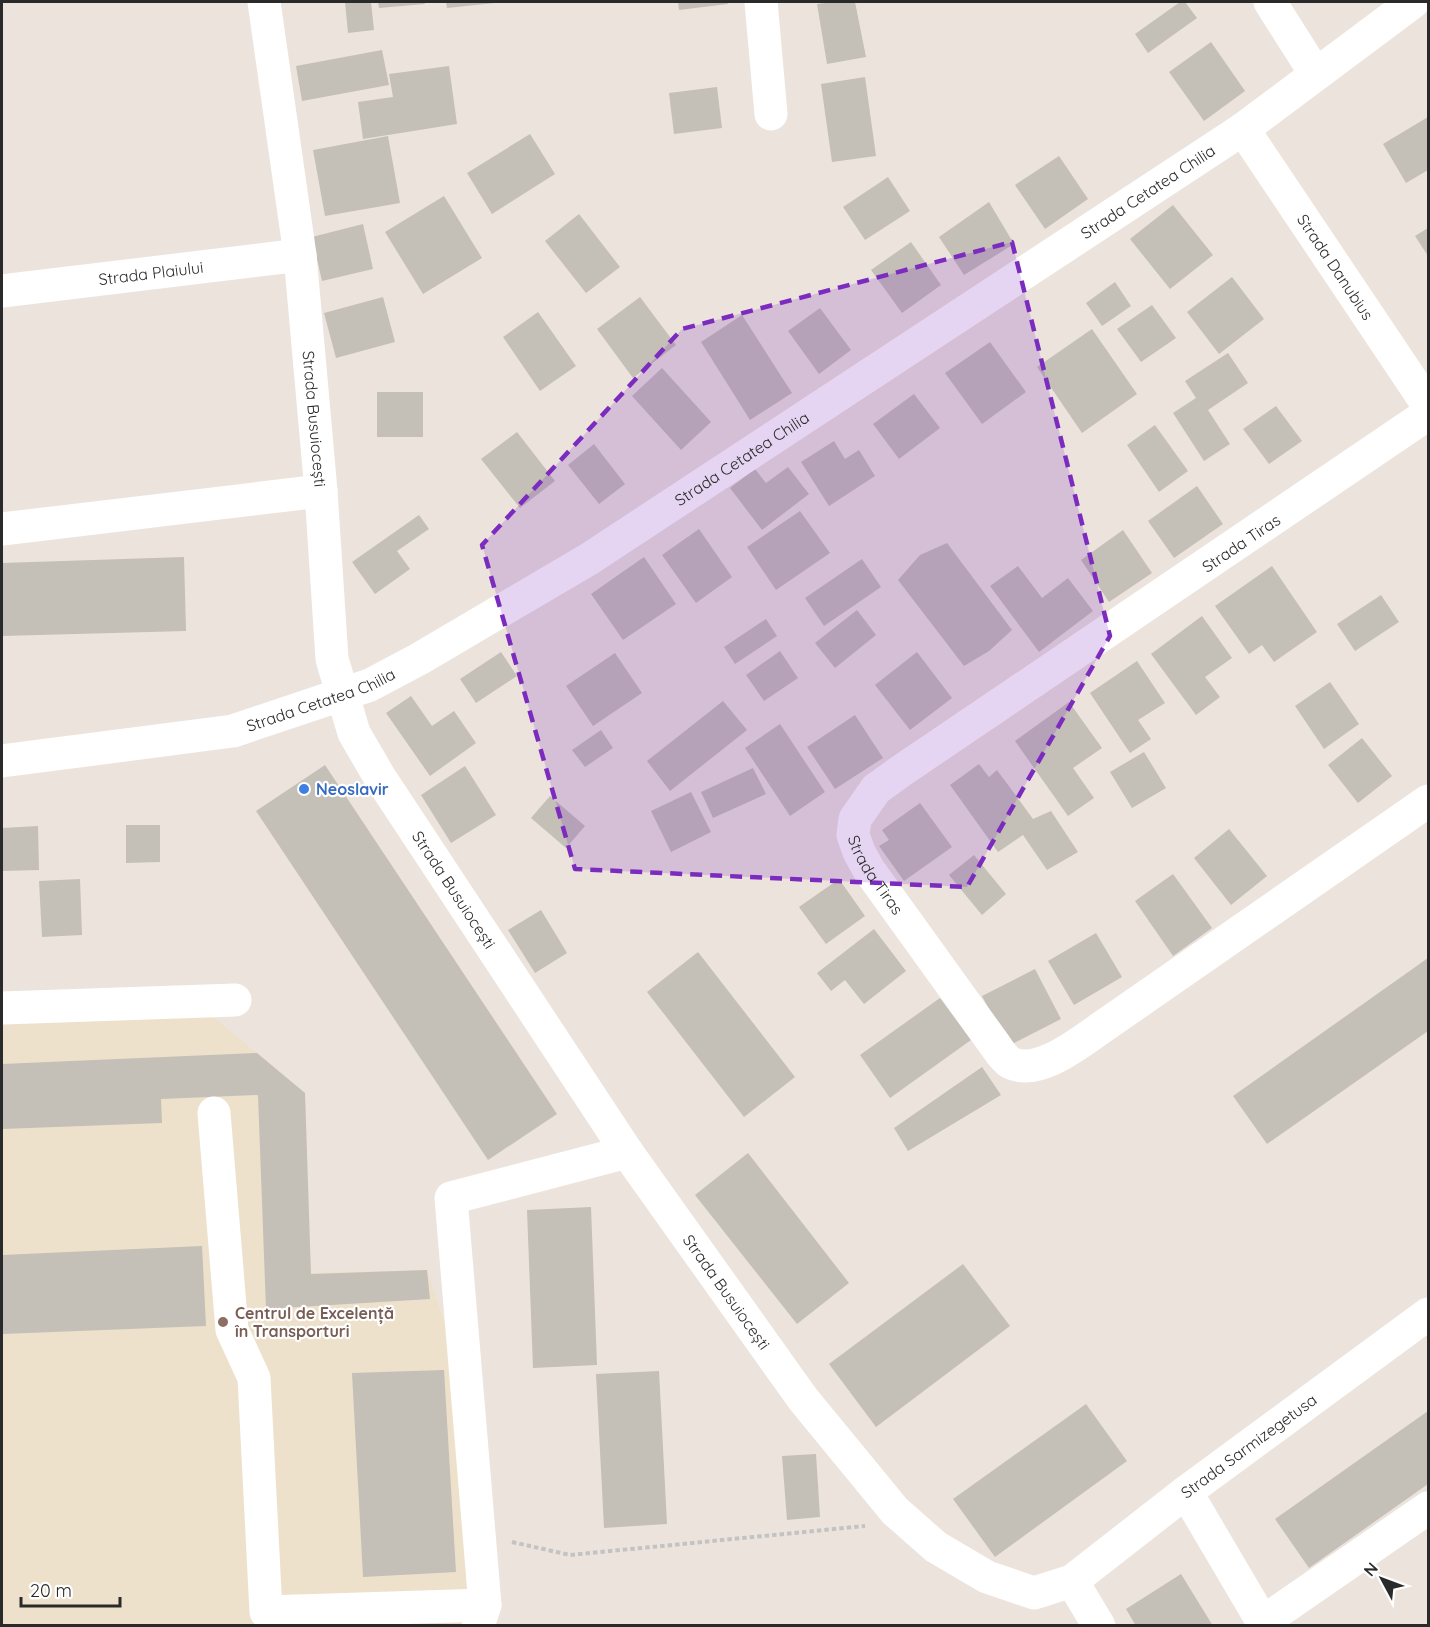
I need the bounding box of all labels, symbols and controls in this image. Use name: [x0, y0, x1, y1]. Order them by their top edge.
street label: Strada Cetatea Chilia: [1077, 140, 1219, 243]
street label: Strada Danubius: [1293, 210, 1378, 324]
street label: Strada Plaiului: [97, 257, 205, 289]
street label: Strada Busuiocești: [299, 350, 331, 488]
street label: Strada Cetatea Chilia: [671, 407, 813, 510]
street label: Strada Tiras: [1198, 510, 1284, 576]
street label: Strada Cetatea Chilia: [244, 664, 399, 736]
place label: Neoslavir: [316, 779, 389, 799]
marker: Neoslavir: [297, 782, 311, 796]
street label: Strada Busuiocești: [408, 827, 500, 952]
street label: Strada Tiras: [844, 832, 908, 918]
street label: Strada Busuiocești: [679, 1230, 775, 1353]
place label: Centrul de Excelență în Transporturi: [234, 1303, 394, 1341]
marker: Centrul de Excelență în Transporturi: [216, 1315, 230, 1329]
street label: Strada Sarmizegetusa: [1177, 1389, 1321, 1503]
north arrow: [1352, 1549, 1412, 1609]
text: N: [1359, 1558, 1382, 1580]
scale bar: [21, 1570, 120, 1608]
text: 20 m: [30, 1579, 72, 1602]

